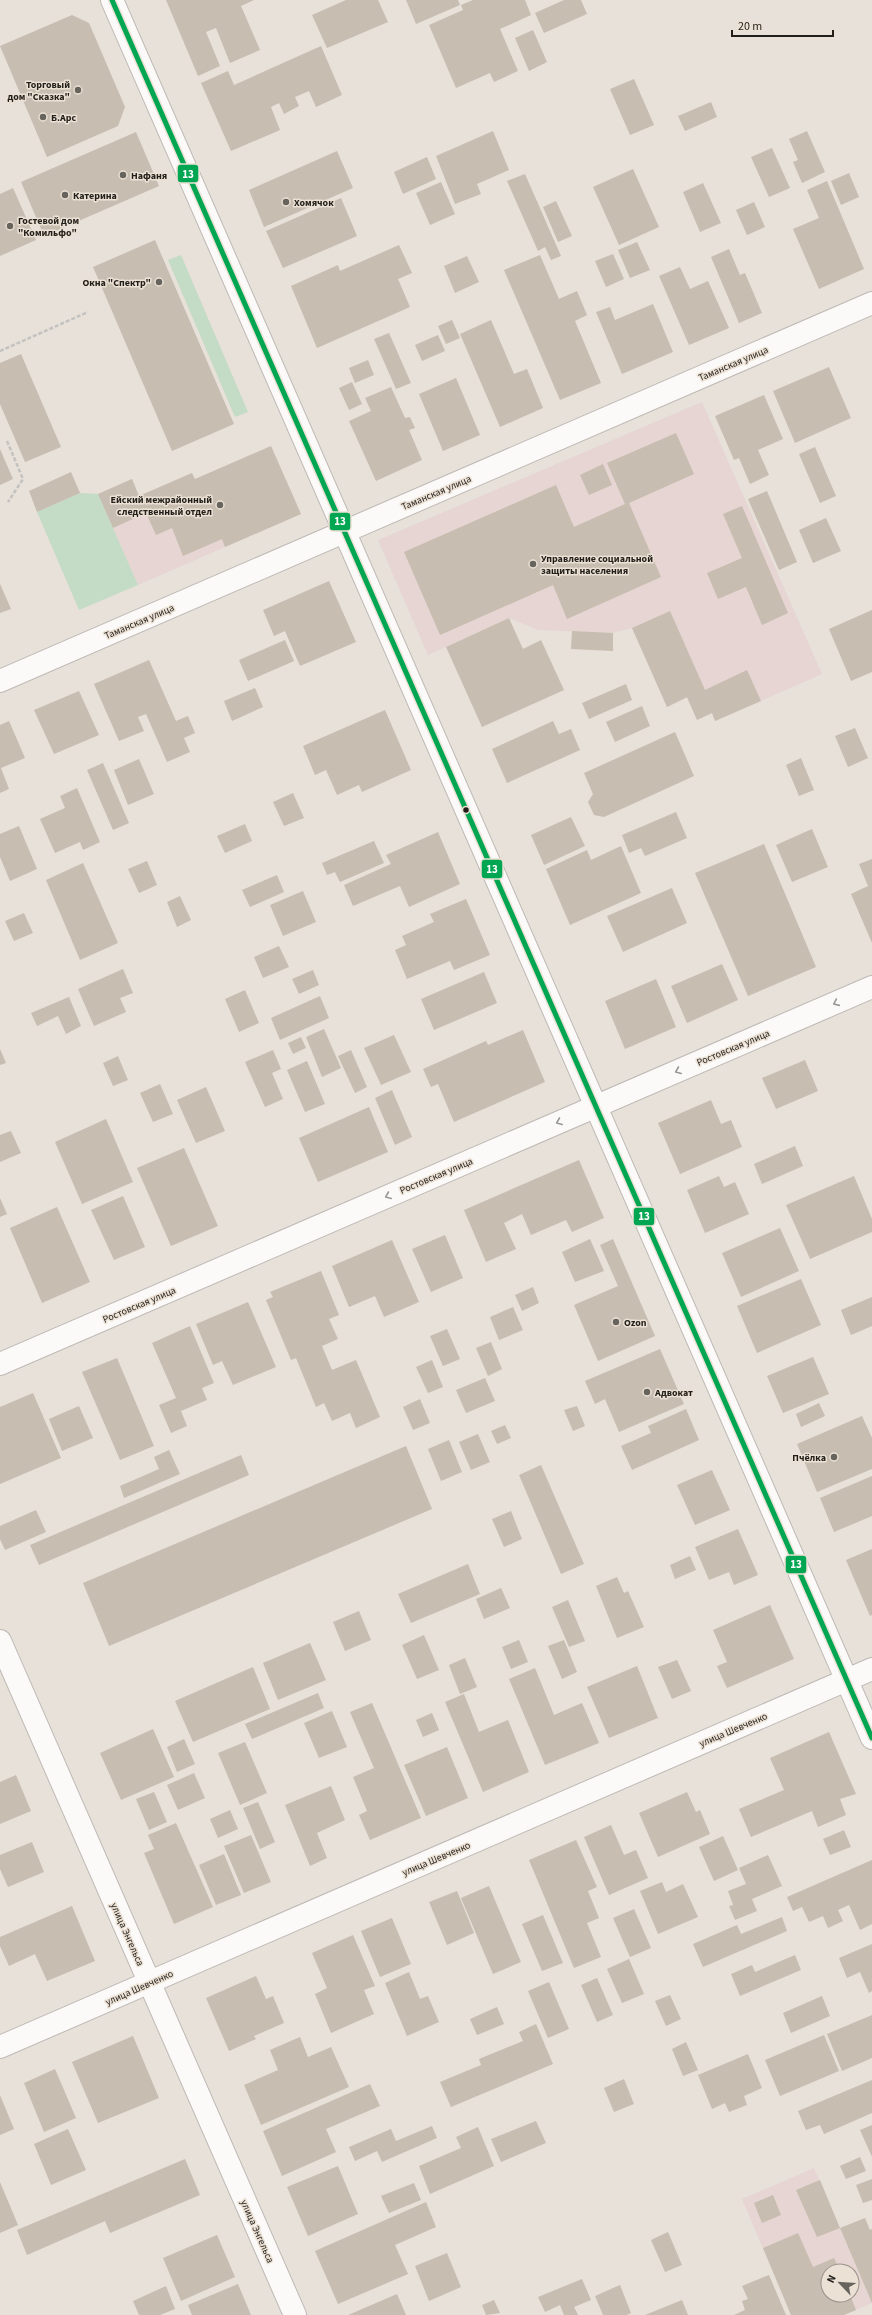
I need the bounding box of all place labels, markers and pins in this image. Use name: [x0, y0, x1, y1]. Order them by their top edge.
place label: Торговый дом "Сказка": [7, 78, 70, 104]
marker: Торговый дом "Сказка": [73, 85, 83, 95]
place label: Б.Арс: [51, 111, 76, 125]
marker: Б.Арс: [38, 112, 48, 122]
place label: Нафаня: [131, 169, 167, 183]
marker: Нафаня: [118, 170, 128, 180]
place label: Катерина: [73, 189, 117, 203]
marker: Катерина: [60, 190, 70, 200]
place label: Хомячок: [294, 196, 334, 210]
marker: Хомячок: [281, 197, 291, 207]
place label: Гостевой дом "Комильфо": [18, 214, 79, 240]
marker: Гостевой дом "Комильфо": [5, 221, 15, 231]
place label: Окна "Спектр": [82, 276, 151, 290]
marker: Окна "Спектр": [154, 277, 164, 287]
place label: Ейский межрайонный следственный отдел: [110, 493, 212, 519]
marker: Ейский межрайонный следственный отдел: [215, 500, 225, 510]
place label: Управление социальной защиты населения: [541, 552, 653, 578]
marker: Управление социальной защиты населения: [528, 559, 538, 569]
unlabelled marker: [461, 805, 471, 815]
place label: Ozon: [624, 1316, 647, 1330]
marker: Ozon: [611, 1317, 621, 1327]
place label: Адвокат: [654, 1386, 693, 1400]
marker: Адвокат: [642, 1387, 652, 1397]
place label: Пчёлка: [792, 1451, 826, 1465]
marker: Пчёлка: [829, 1452, 839, 1462]

